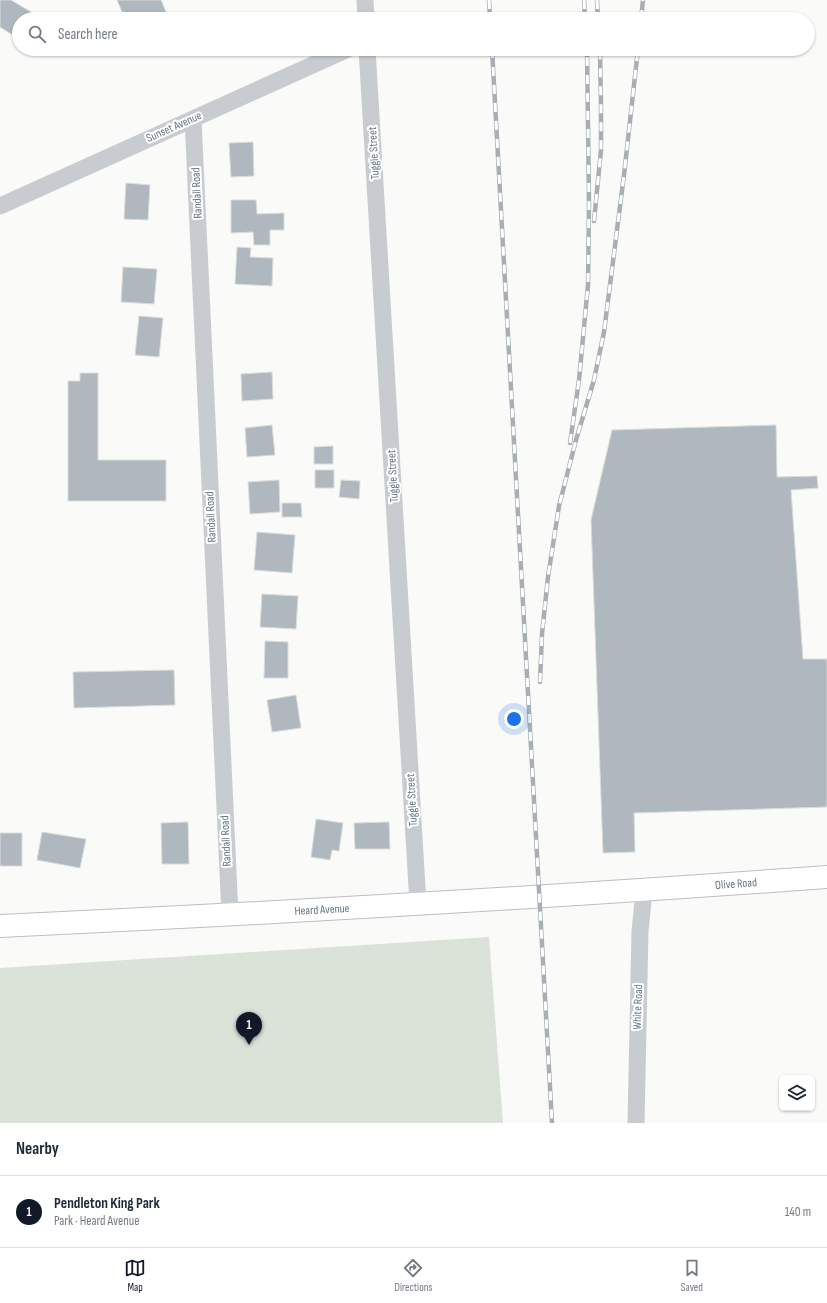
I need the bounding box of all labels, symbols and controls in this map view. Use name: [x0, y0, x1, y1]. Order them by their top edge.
search box: [12, 12, 815, 56]
icon: search: [26, 23, 48, 45]
text: Search here: [58, 25, 118, 44]
street label: Sunset Avenue: [144, 108, 204, 146]
street label: Tuggle Street: [365, 126, 383, 180]
street label: Randall Road: [188, 167, 206, 219]
street label: Tuggle Street: [384, 449, 402, 503]
street label: Randall Road: [202, 491, 220, 543]
your location: [504, 709, 524, 729]
street label: Tuggle Street: [403, 773, 421, 827]
street label: Randall Road: [217, 815, 235, 867]
street label: Olive Road: [715, 875, 757, 893]
street label: Heard Avenue: [294, 901, 350, 919]
street label: White Road: [630, 984, 646, 1030]
pin: 1: [236, 1012, 262, 1045]
map controls: [779, 1075, 815, 1111]
button: layers: [779, 1075, 815, 1111]
text: Nearby: [16, 1139, 59, 1159]
text: Pendleton King Park: [54, 1194, 160, 1213]
text: 1: [26, 1204, 32, 1220]
text: 140 m: [785, 1204, 811, 1220]
text: Park · Heard Avenue: [54, 1213, 139, 1229]
tab: Map: [124, 1257, 146, 1294]
tab: Directions: [395, 1257, 432, 1294]
tab: Saved: [681, 1257, 703, 1294]

